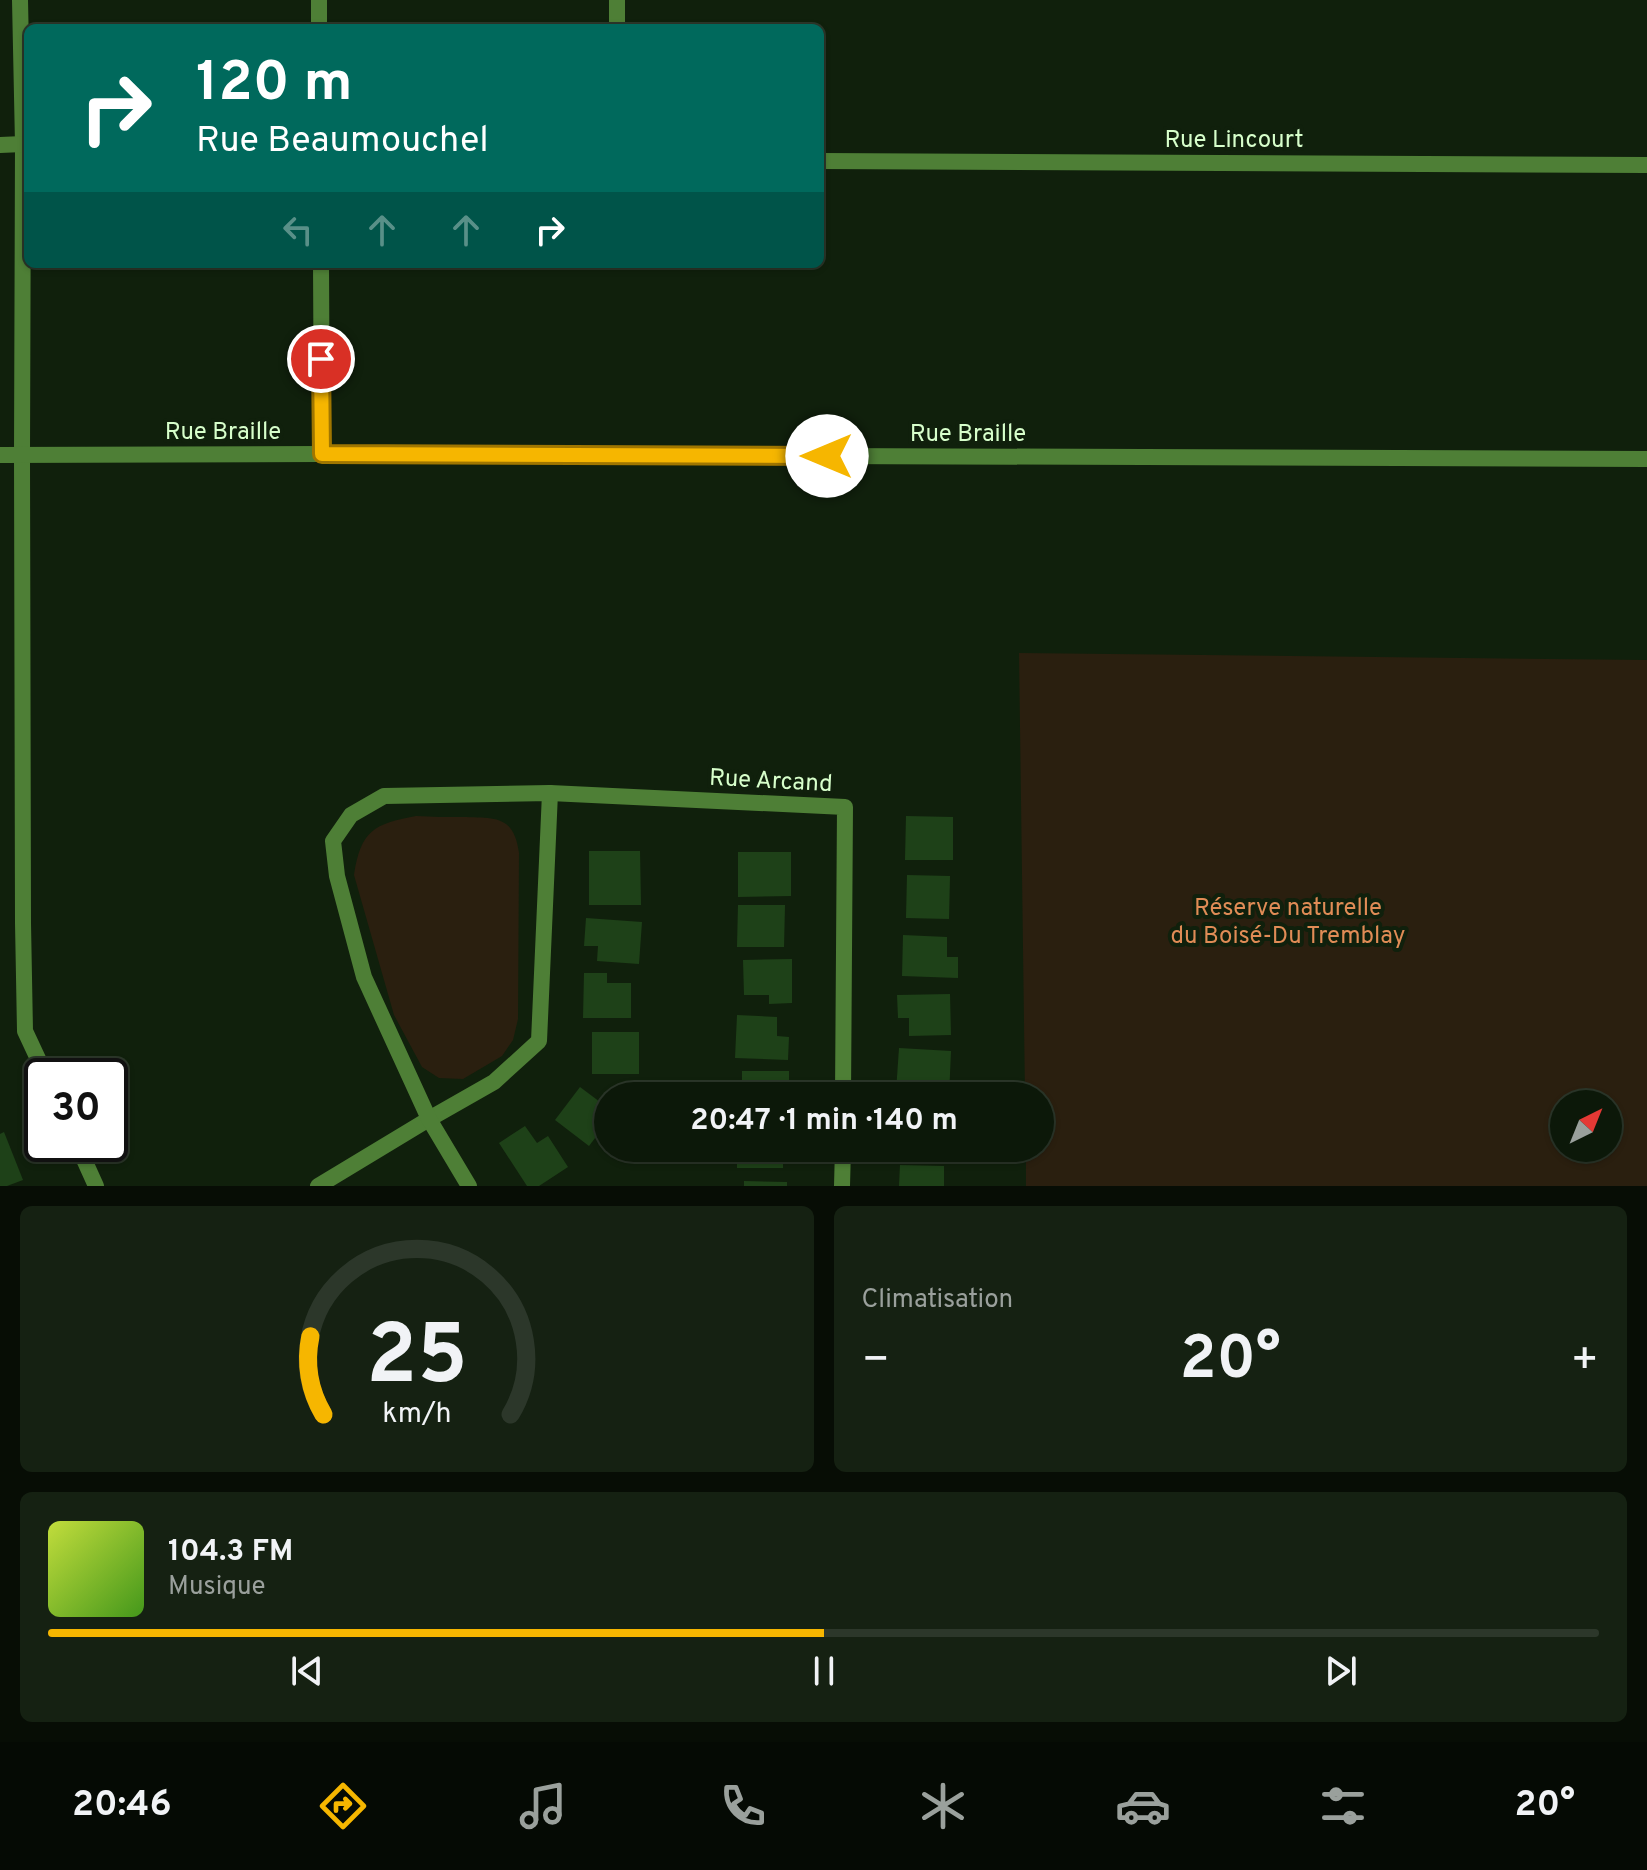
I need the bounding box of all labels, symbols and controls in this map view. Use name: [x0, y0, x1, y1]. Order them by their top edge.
text: 120 m: [196, 50, 353, 120]
icon: right: [64, 56, 168, 160]
text: Rue Beaumouchel: [196, 119, 489, 165]
street label: Rue Lincourt: [1165, 126, 1303, 156]
icon: left: [276, 208, 320, 252]
icon: ahead: [360, 208, 404, 252]
icon: ahead: [444, 208, 488, 252]
icon: right: [528, 208, 572, 252]
pin: [287, 325, 355, 393]
icon: arrive: [299, 337, 343, 381]
position arrow: [785, 414, 869, 498]
street label: Rue Braille: [165, 418, 281, 448]
street label: Rue Braille: [910, 420, 1026, 450]
street label: Rue Arcand: [708, 764, 833, 800]
park label: Réserve naturelle du Boisé-Du Tremblay: [1170, 894, 1406, 952]
speed limit sign: 30: [24, 1058, 128, 1162]
north arrow: [1550, 1090, 1622, 1162]
map controls: [1550, 1090, 1622, 1162]
text: 20:47 · 1 min · 140 m: [690, 1103, 958, 1140]
text: Climatisation: [862, 1284, 1013, 1317]
text: 25: [366, 1308, 468, 1413]
text: 20°: [1180, 1324, 1281, 1400]
text: −: [862, 1334, 890, 1390]
text: +: [1571, 1334, 1599, 1390]
text: km/h: [382, 1397, 451, 1433]
text: 104.3 FM: [168, 1534, 293, 1571]
text: Musique: [168, 1571, 265, 1604]
icon: previous: [285, 1649, 329, 1693]
icon: pause: [802, 1649, 846, 1693]
icon: next: [1319, 1649, 1363, 1693]
icon: directions: [315, 1778, 371, 1834]
icon: music: [515, 1778, 571, 1834]
icon: phone: [715, 1778, 771, 1834]
icon: climate: [915, 1778, 971, 1834]
icon: car: [1115, 1778, 1171, 1834]
icon: filters: [1315, 1778, 1371, 1834]
text: 20:46: [72, 1783, 172, 1829]
text: 20°: [1514, 1783, 1575, 1829]

